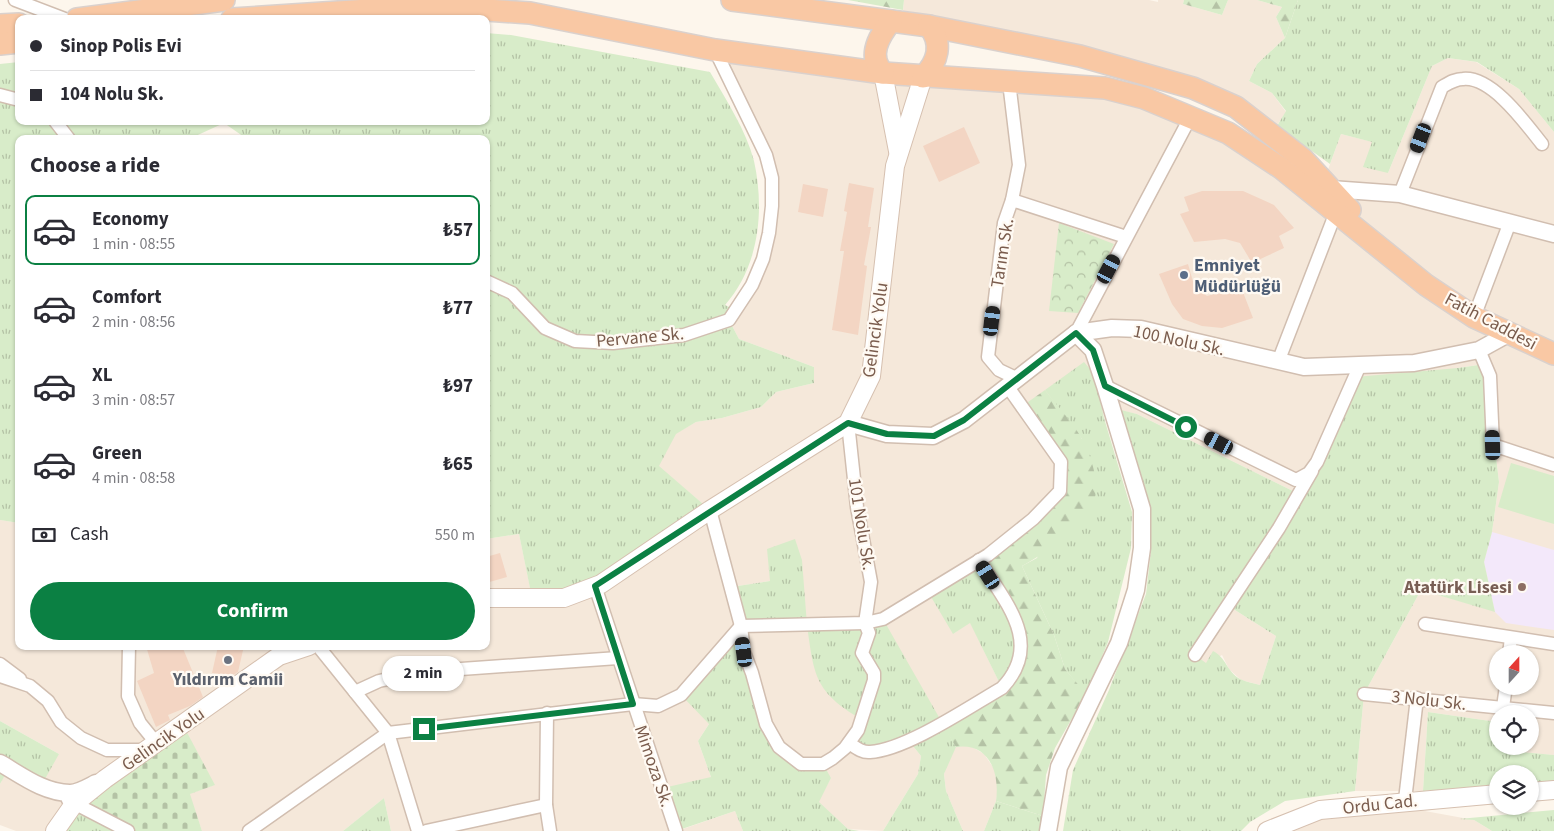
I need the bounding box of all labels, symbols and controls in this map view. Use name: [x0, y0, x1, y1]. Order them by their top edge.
text: Sinop Polis Evi: [60, 33, 182, 60]
text: 104 Nolu Sk.: [60, 81, 164, 108]
car: [1408, 121, 1433, 155]
text: Choose a ride: [30, 149, 160, 181]
text: Economy: [92, 206, 169, 233]
icon: car: [32, 208, 77, 253]
text: ₺57: [443, 217, 473, 244]
street label: Tarım Sk.: [985, 217, 1020, 290]
text: 1 min · 08:55: [92, 233, 175, 255]
car: [1095, 252, 1122, 286]
place label: Emniyet Müdürlüğü: [1194, 253, 1281, 299]
marker: Emniyet Müdürlüğü: [1178, 269, 1190, 281]
street label: Gelincik Yolu: [856, 281, 895, 379]
text: Comfort: [92, 284, 162, 311]
icon: car: [32, 286, 77, 331]
street label: Fatih Caddesi: [1440, 287, 1541, 356]
text: ₺77: [443, 295, 473, 322]
car: [982, 305, 1001, 337]
text: 2 min · 08:56: [92, 311, 175, 333]
street label: 100 Nolu Sk.: [1131, 319, 1227, 362]
street label: Pervane Sk.: [595, 321, 685, 354]
text: XL: [92, 362, 113, 389]
icon: car: [32, 364, 77, 409]
text: ₺97: [443, 373, 473, 400]
text: 3 min · 08:57: [92, 389, 175, 411]
route start: [1175, 416, 1197, 438]
car: [1202, 430, 1235, 456]
car: [1484, 430, 1501, 460]
text: Green: [92, 440, 142, 467]
icon: car: [32, 442, 77, 487]
text: ₺65: [443, 451, 473, 478]
text: 4 min · 08:58: [92, 467, 175, 489]
street label: 101 Nolu Sk.: [842, 476, 881, 572]
icon: cash: [30, 521, 58, 549]
text: Cash: [70, 521, 109, 548]
text: 550 m: [435, 524, 475, 546]
car: [973, 558, 1002, 592]
place label: Atatürk Lisesi: [1403, 575, 1512, 600]
marker: Atatürk Lisesi: [1516, 581, 1528, 593]
button: Confirm: [30, 582, 475, 640]
car: [734, 636, 753, 668]
north arrow: [1489, 645, 1539, 695]
map controls: [1489, 645, 1539, 815]
marker: Yıldırım Camii: [222, 654, 234, 666]
callout: 2 min: [383, 656, 465, 692]
text: 2 min: [404, 662, 442, 684]
place label: Yıldırım Camii: [172, 667, 283, 692]
street label: 3 Nolu Sk.: [1390, 684, 1468, 717]
street label: Gelincik Yolu: [117, 702, 210, 777]
button: locate: [1489, 705, 1539, 755]
route end: [413, 718, 435, 740]
street label: Mimoza Sk.: [628, 722, 679, 811]
button: layers: [1489, 765, 1539, 815]
street label: Ordu Cad.: [1341, 788, 1419, 821]

